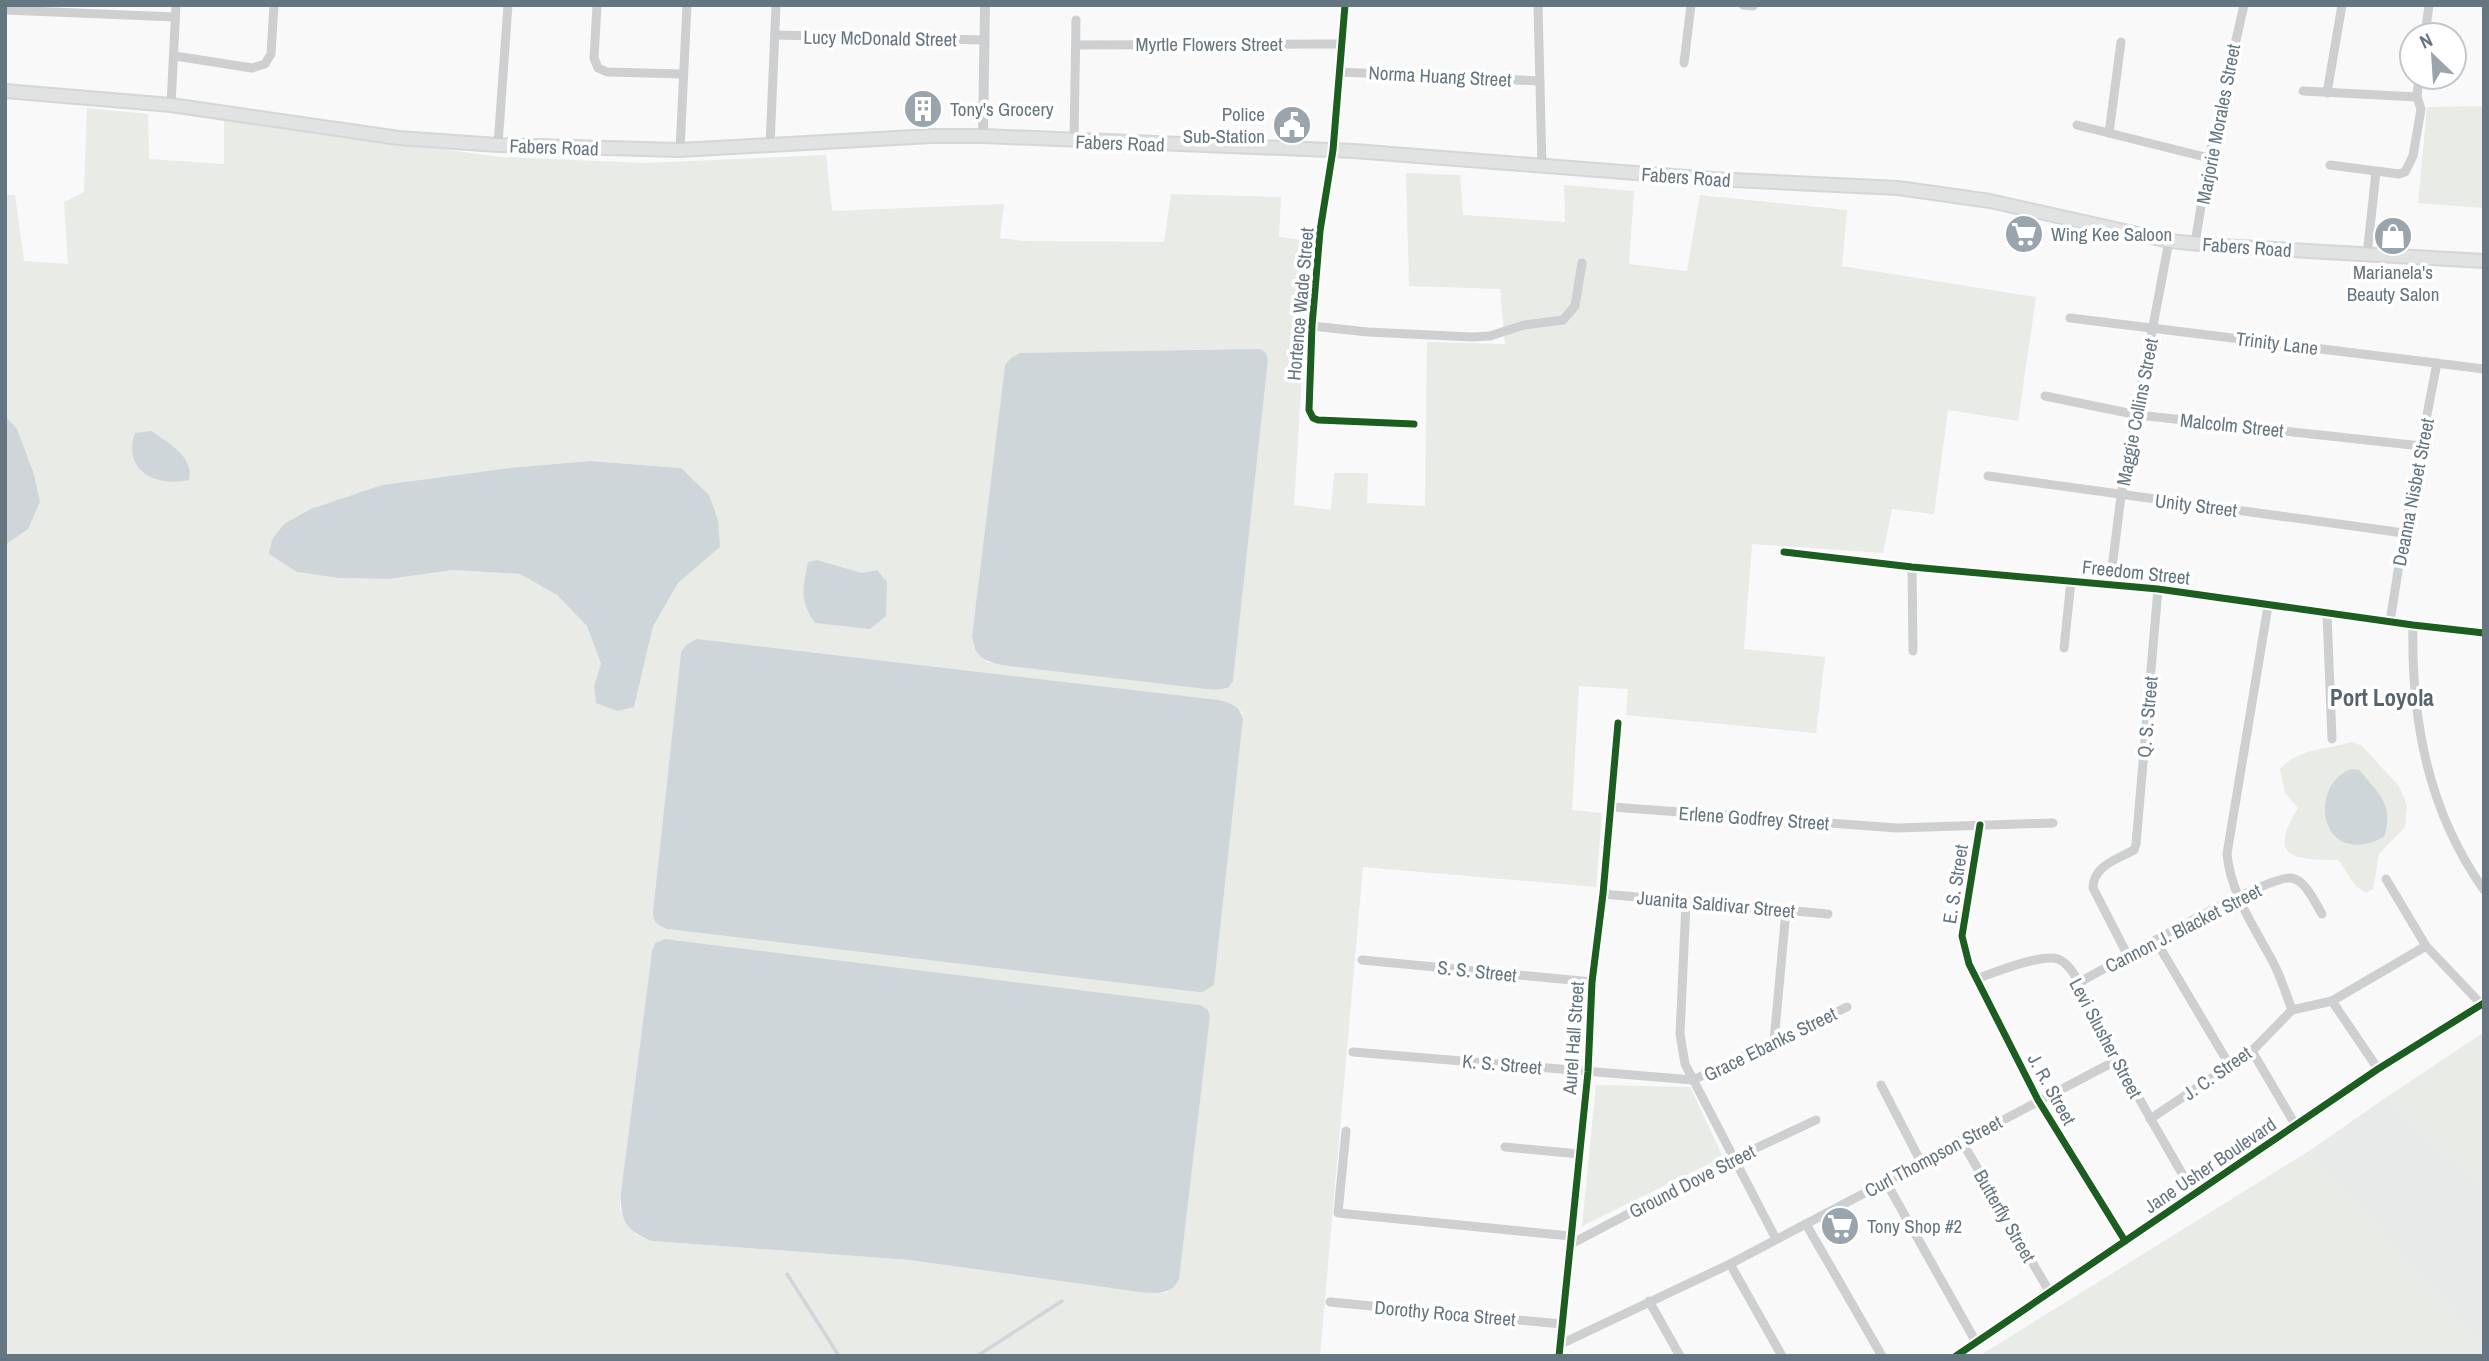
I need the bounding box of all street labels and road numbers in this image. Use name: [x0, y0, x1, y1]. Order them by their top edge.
street label: Lucy McDonald Street: [803, 24, 958, 52]
street label: Myrtle Flowers Street: [1135, 31, 1283, 57]
street label: Marjorie Morales Street: [2190, 41, 2246, 206]
street label: Norma Huang Street: [1368, 59, 1513, 93]
street label: Fabers Road: [1075, 128, 1165, 158]
street label: Fabers Road: [509, 132, 599, 162]
street label: Fabers Road: [1641, 161, 1731, 193]
street label: Hortence Wade Street: [1280, 226, 1320, 382]
street label: Fabers Road: [2202, 231, 2292, 263]
street label: Trinity Lane: [2234, 325, 2320, 361]
street label: Maggie Collins Street: [2110, 335, 2164, 488]
street label: Malcolm Street: [2179, 407, 2286, 443]
street label: Deanna Nisbet Street: [2386, 415, 2440, 568]
street label: Unity Street: [2154, 487, 2239, 523]
street label: Freedom Street: [2081, 553, 2192, 591]
street label: Q. S. Street: [2131, 675, 2164, 759]
street label: Erlene Godfrey Street: [1678, 800, 1831, 836]
street label: E. S. Street: [1936, 842, 1974, 925]
street label: Cannon J. Blacket Street: [2100, 877, 2266, 979]
street label: Juanita Saldivar Street: [1636, 884, 1797, 924]
street label: S. S. Street: [1436, 954, 1519, 988]
street label: Levi Slusher Street: [2063, 973, 2149, 1103]
street label: Aurel Hall Street: [1556, 980, 1590, 1096]
street label: Grace Ebanks Street: [1699, 1000, 1841, 1087]
street label: J. C. Street: [2178, 1040, 2257, 1106]
street label: K. S. Street: [1461, 1048, 1543, 1080]
street label: J. R. Street: [2022, 1049, 2083, 1130]
street label: Curl Thompson Street: [1860, 1108, 2007, 1203]
street label: Jane Usher Boulevard: [2139, 1111, 2281, 1219]
street label: Ground Dove Street: [1624, 1138, 1760, 1224]
street label: Butterfly Street: [1968, 1165, 2042, 1268]
street label: Dorothy Roca Street: [1374, 1294, 1517, 1332]

